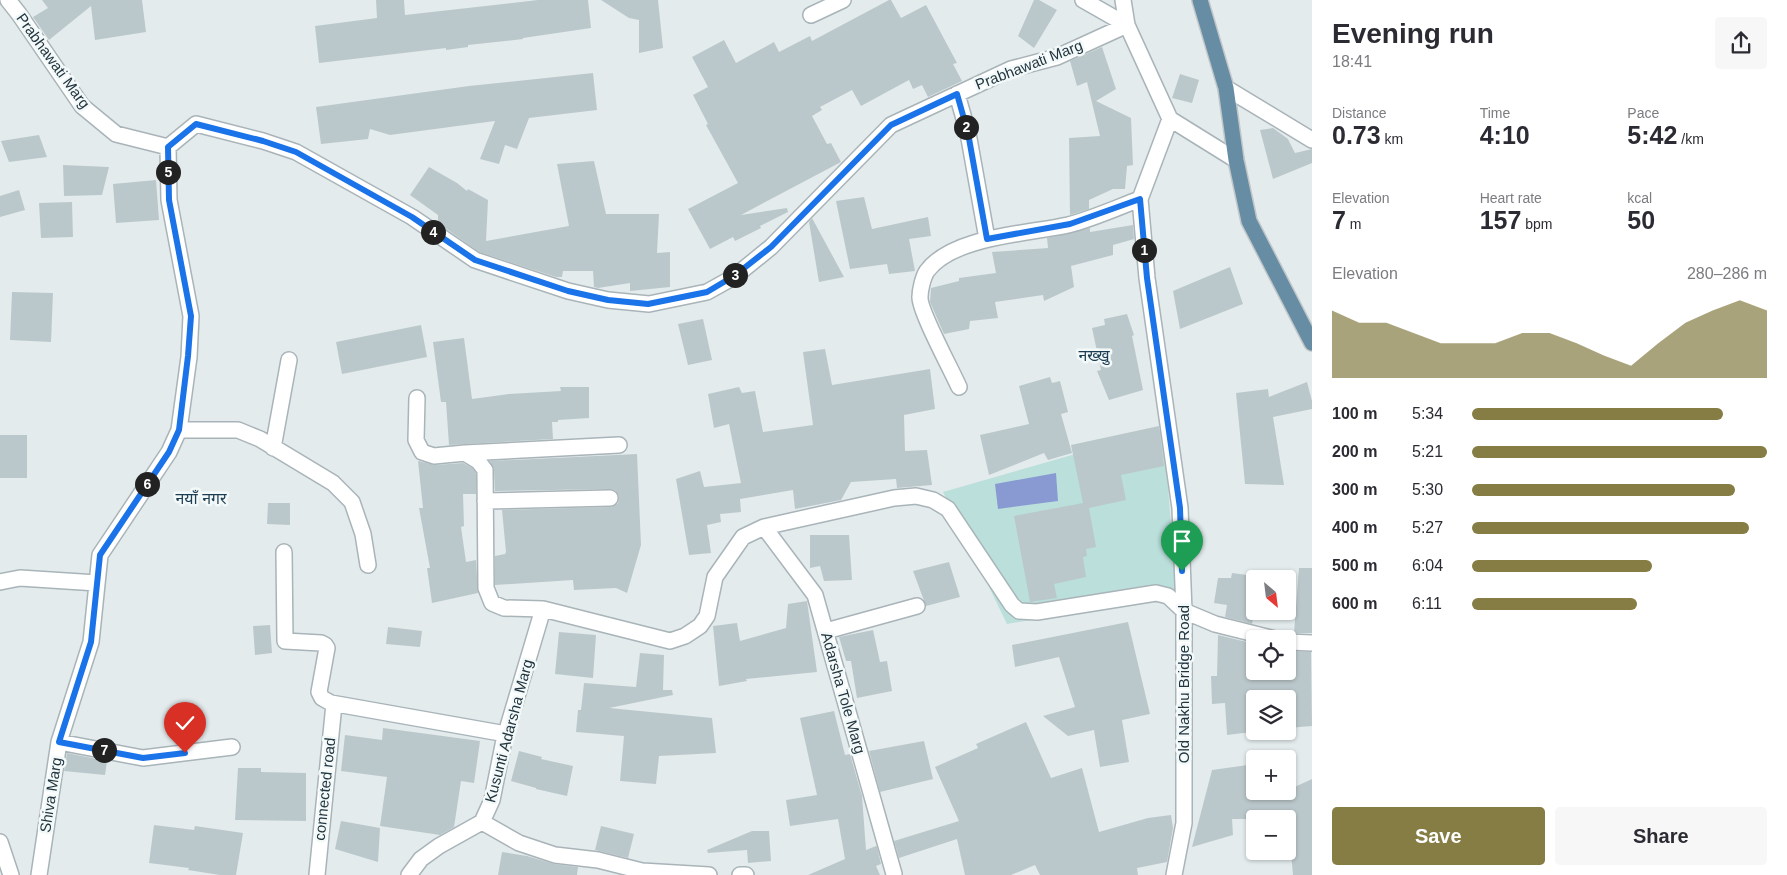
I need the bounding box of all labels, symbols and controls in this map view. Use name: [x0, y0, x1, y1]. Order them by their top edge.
street label: Prabhawati Marg: [13, 10, 94, 112]
button: share: [1715, 17, 1767, 69]
text: Evening run: [1332, 18, 1494, 49]
street label: Prabhawati Marg: [973, 36, 1085, 93]
text: 18:41: [1332, 53, 1372, 70]
text: Distance: [1332, 105, 1386, 121]
text: Time: [1480, 105, 1510, 121]
text: Pace: [1627, 105, 1659, 121]
pin: 2: [954, 114, 978, 140]
text: 2: [963, 119, 970, 135]
text: 0.73: [1332, 121, 1381, 149]
text: 4:10: [1480, 121, 1530, 149]
text: 5:42: [1627, 121, 1677, 149]
text: km: [1381, 131, 1403, 147]
text: /km: [1677, 131, 1704, 147]
pin: 5: [156, 160, 180, 184]
text: 5: [165, 164, 172, 180]
text: Elevation: [1332, 190, 1390, 206]
text: Heart rate: [1480, 190, 1542, 206]
text: kcal: [1627, 190, 1652, 206]
text: 7: [1332, 206, 1346, 234]
text: 157: [1480, 206, 1521, 234]
text: 50: [1627, 206, 1655, 234]
text: m: [1346, 216, 1361, 232]
text: bpm: [1521, 216, 1553, 232]
pin: 4: [420, 220, 446, 244]
text: 4: [430, 224, 437, 240]
pin: 1: [1132, 238, 1156, 262]
text: 1: [1141, 242, 1148, 258]
pin: 3: [722, 262, 748, 288]
text: Elevation: [1332, 265, 1398, 282]
text: 280–286 m: [1687, 265, 1767, 282]
text: 3: [732, 267, 739, 283]
district label: नख्खु: [1078, 347, 1111, 366]
text: 100 m: [1332, 405, 1377, 422]
text: 5:34: [1412, 405, 1443, 422]
text: 200 m: [1332, 443, 1377, 460]
text: 5:21: [1412, 443, 1443, 460]
pin: 6: [134, 472, 160, 496]
text: 6: [144, 476, 151, 492]
text: 300 m: [1332, 481, 1377, 498]
text: 5:30: [1412, 481, 1443, 498]
district label: नयाँ नगर: [175, 489, 227, 507]
text: 400 m: [1332, 519, 1377, 536]
text: 5:27: [1412, 519, 1443, 536]
pin: [1161, 520, 1203, 571]
icon: arrive: [1168, 527, 1196, 555]
text: 500 m: [1332, 557, 1377, 574]
text: 6:04: [1412, 557, 1443, 574]
north arrow: [1246, 570, 1296, 620]
map controls: [1246, 570, 1296, 860]
text: 600 m: [1332, 595, 1377, 612]
text: 6:11: [1412, 595, 1442, 612]
street label: Old Nakhu Bridge Road: [1175, 605, 1192, 763]
street label: Adarsha Tole Marg: [818, 630, 869, 756]
button: locate: [1246, 630, 1296, 680]
street label: Kusunti Adarsha Marg: [481, 657, 536, 804]
button: layers: [1246, 690, 1296, 740]
pin: [164, 702, 206, 753]
icon: check: [171, 709, 199, 737]
street label: connected road: [311, 737, 338, 841]
pin: 7: [92, 738, 116, 762]
text: 7: [101, 742, 108, 758]
button: +: [1246, 750, 1296, 800]
street label: Shiva Marg: [36, 756, 65, 834]
button: Save: [1332, 807, 1545, 865]
button: Share: [1555, 807, 1767, 865]
button: −: [1246, 810, 1296, 860]

